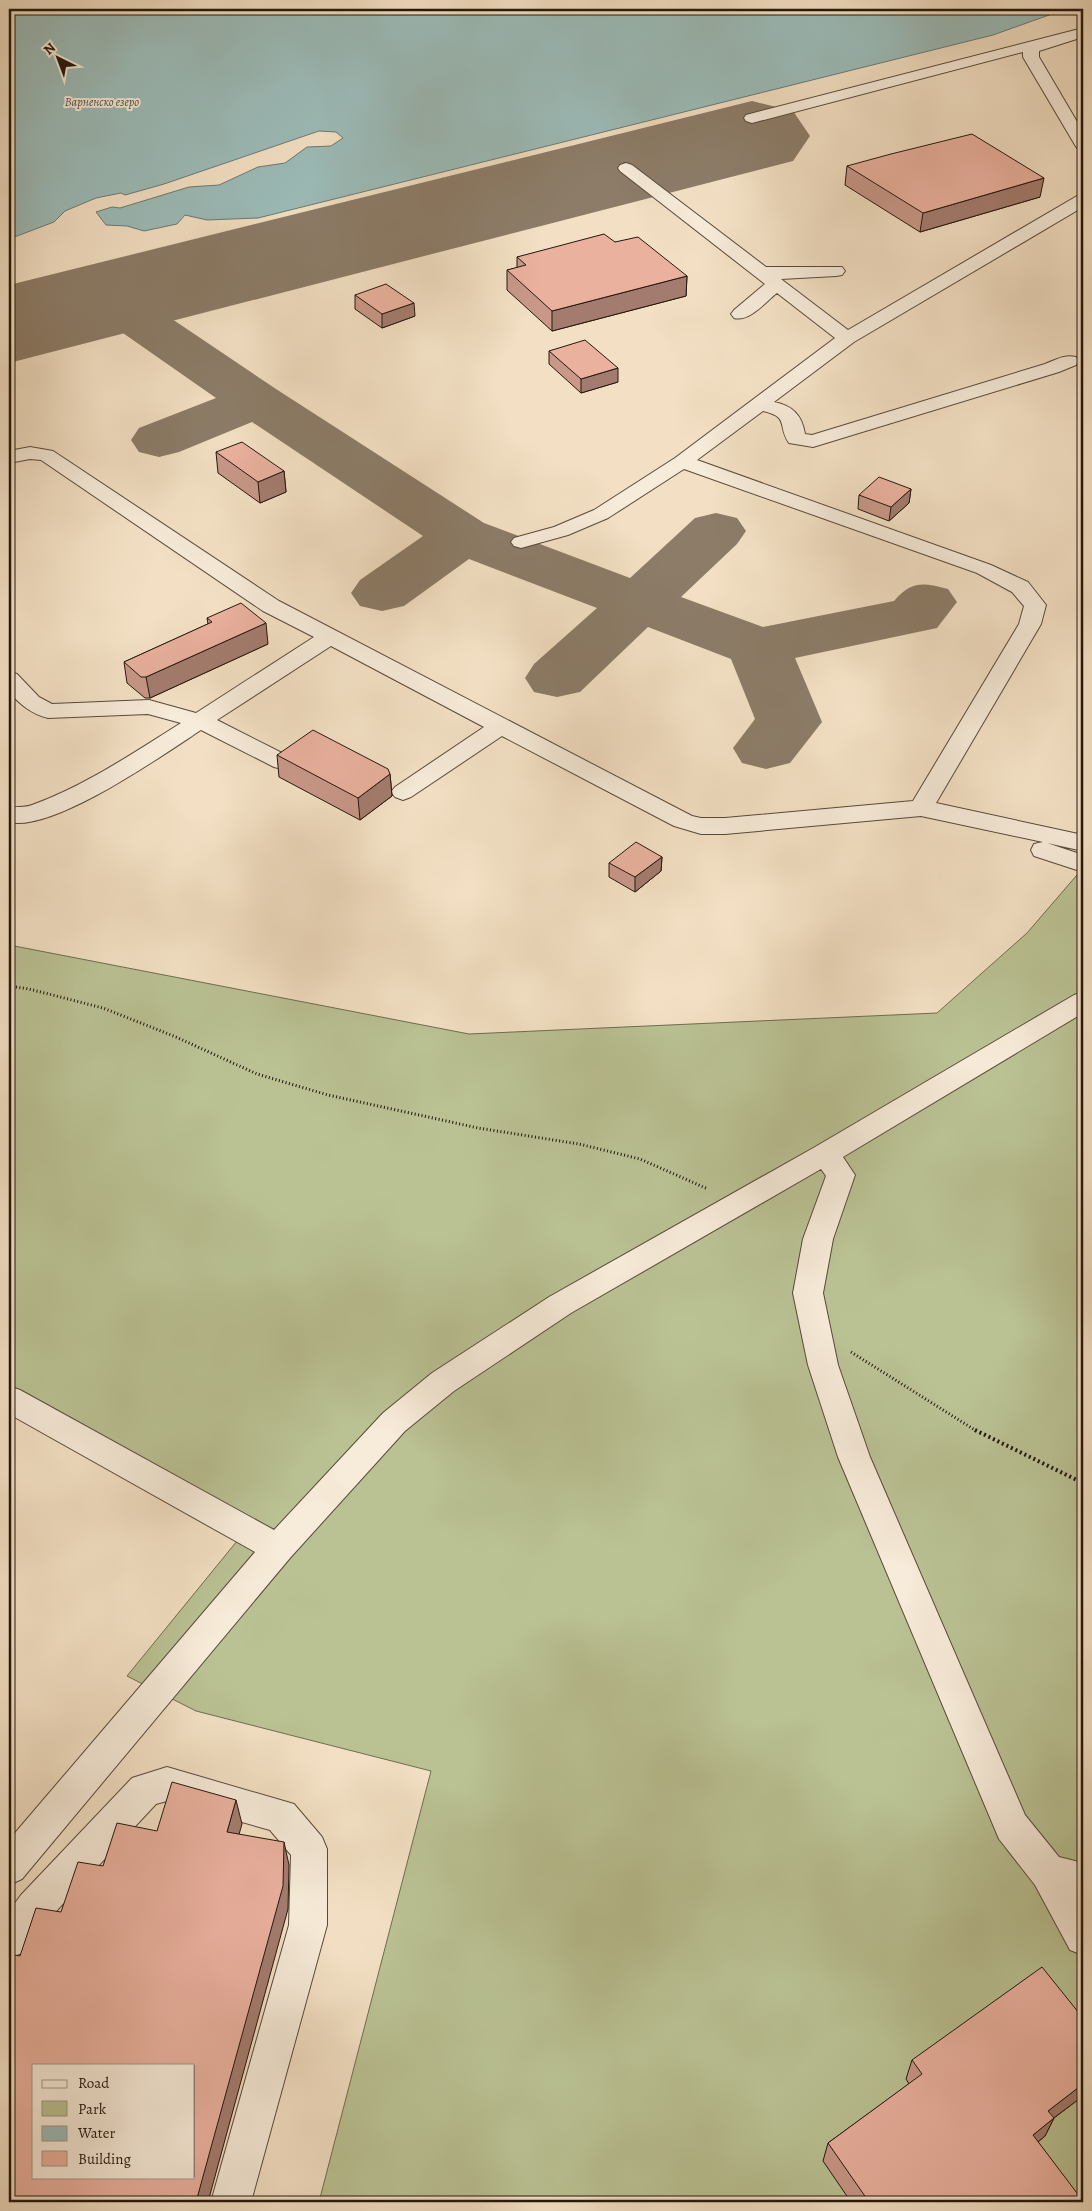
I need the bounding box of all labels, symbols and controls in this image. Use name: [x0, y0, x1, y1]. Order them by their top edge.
north arrow: [32, 32, 82, 82]
text: N: [39, 38, 60, 59]
water label: Варненско езеро: [65, 94, 139, 110]
legend: [32, 2064, 195, 2178]
text: Road: [78, 2073, 110, 2093]
text: Park: [78, 2099, 107, 2119]
text: Water: [77, 2123, 115, 2143]
text: Building: [78, 2149, 131, 2169]

